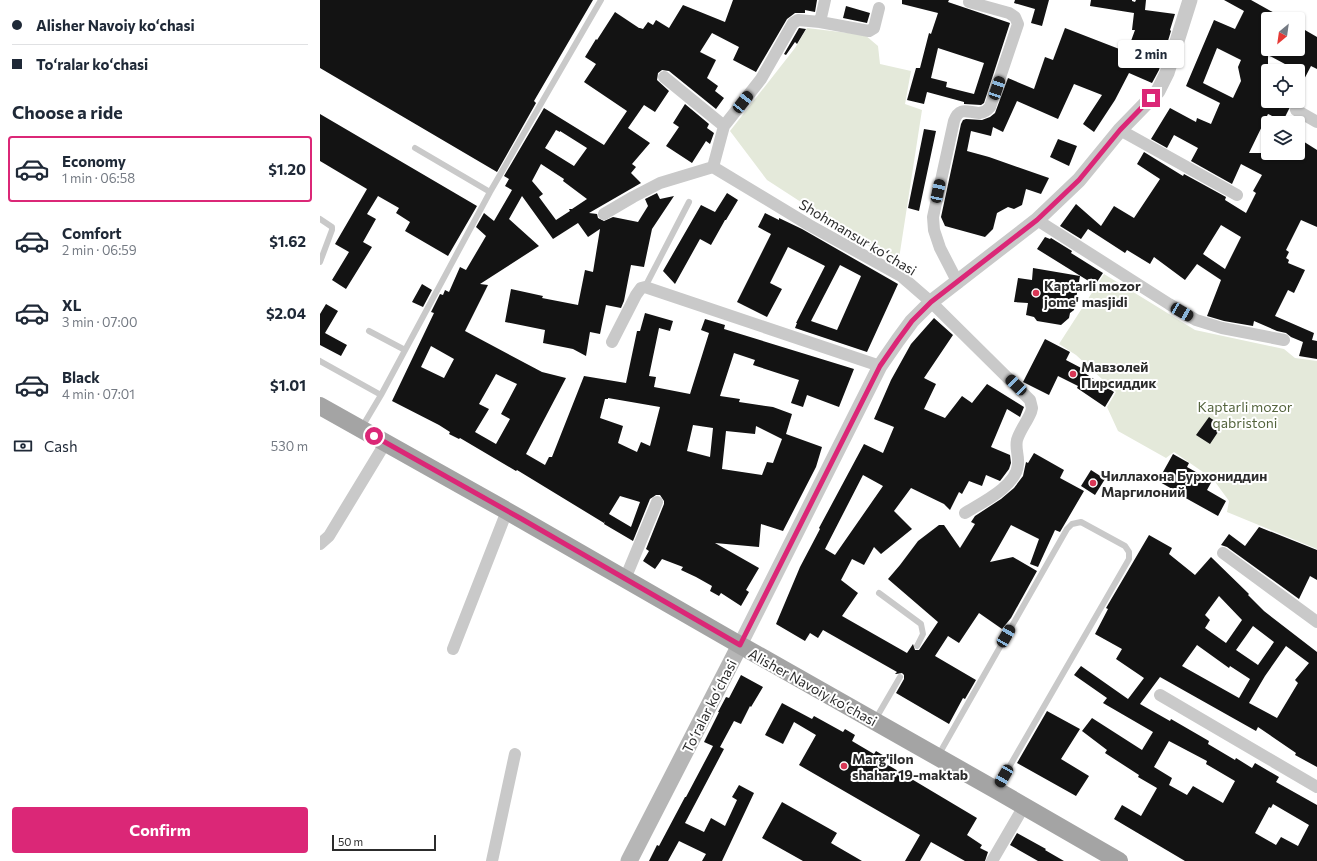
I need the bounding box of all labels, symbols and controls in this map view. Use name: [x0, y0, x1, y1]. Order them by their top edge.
north arrow: [1261, 12, 1305, 56]
map controls: [1261, 12, 1305, 160]
text: Alisher Navoiy koʻchasi: [36, 16, 195, 34]
callout: 2 min: [1118, 40, 1184, 68]
text: 2 min: [1135, 46, 1167, 62]
text: Toʻralar koʻchasi: [36, 55, 148, 73]
button: locate: [1261, 64, 1305, 108]
car: [987, 75, 1007, 101]
car: [731, 89, 755, 115]
route end: [1142, 89, 1160, 107]
text: Choose a ride: [12, 101, 123, 123]
button: layers: [1261, 116, 1305, 160]
icon: car: [14, 151, 50, 187]
text: Economy: [62, 152, 126, 170]
text: $1.20: [268, 160, 306, 178]
text: 1 min · 06:58: [62, 170, 135, 186]
car: [930, 178, 946, 204]
street label: Shohmansur koʻchasi: [796, 195, 920, 279]
icon: car: [14, 223, 50, 259]
text: Comfort: [62, 224, 122, 242]
text: $1.62: [269, 232, 306, 250]
text: 2 min · 06:59: [62, 242, 137, 258]
place label: Kaptarli mozor jome' masjidi: [1043, 277, 1141, 310]
marker: Kaptarli mozor jome' masjidi: [1031, 288, 1041, 298]
icon: car: [14, 295, 50, 331]
text: XL: [62, 296, 81, 314]
car: [1169, 301, 1195, 323]
text: $2.04: [266, 304, 306, 322]
text: 3 min · 07:00: [62, 314, 137, 330]
place label: Мавзолей Пирсиддик: [1081, 358, 1156, 391]
icon: car: [14, 367, 50, 403]
text: Black: [62, 368, 100, 386]
marker: Мавзолей Пирсиддик: [1068, 369, 1078, 379]
car: [1003, 372, 1029, 398]
text: $1.01: [270, 376, 306, 394]
text: 4 min · 07:01: [62, 386, 135, 402]
park label: Kaptarli mozor qabristoni: [1198, 398, 1293, 431]
route start: [365, 427, 383, 445]
icon: cash: [12, 435, 34, 457]
text: Cash: [44, 437, 78, 455]
text: 530 m: [271, 438, 308, 454]
place label: Чиллахона Бурхониддин Маргилоний: [1101, 467, 1267, 500]
marker: Чиллахона Бурхониддин Маргилоний: [1088, 478, 1098, 488]
car: [995, 623, 1017, 649]
street label: Alisher Navoiy koʻchasi: [746, 645, 880, 729]
street label: Toʻralar koʻchasi: [678, 656, 740, 756]
place label: Marg'ilon shahar 19-maktab: [852, 750, 968, 783]
marker: Marg'ilon shahar 19-maktab: [839, 761, 849, 771]
car: [993, 763, 1015, 789]
button: Confirm: [12, 807, 308, 853]
scale bar: [332, 833, 436, 852]
text: 50 m: [338, 835, 363, 848]

